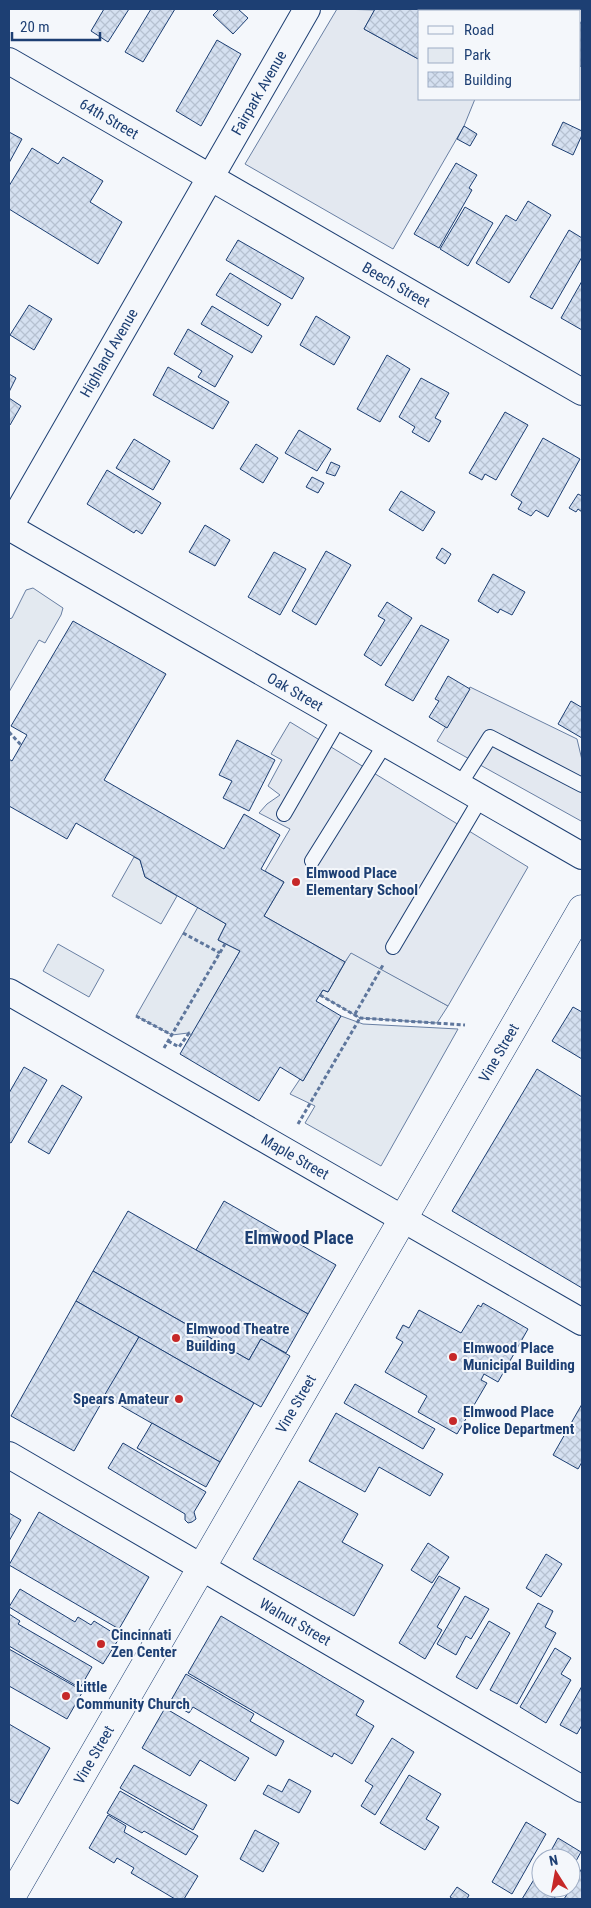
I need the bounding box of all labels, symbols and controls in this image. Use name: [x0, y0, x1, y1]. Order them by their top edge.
scale bar: [12, 10, 100, 42]
legend: [418, 10, 581, 100]
text: 20 m: [20, 18, 50, 36]
text: Road: [464, 21, 494, 39]
text: Park: [464, 46, 491, 64]
street label: Fairpark Avenue: [228, 47, 290, 139]
text: Building: [464, 71, 512, 89]
street label: 64th Street: [76, 95, 142, 143]
street label: Beech Street: [359, 258, 433, 312]
street label: Highland Avenue: [76, 305, 142, 401]
street label: Oak Street: [264, 669, 326, 715]
place label: Elmwood Place Elementary School: [306, 864, 418, 899]
marker: Elmwood Place Elementary School: [290, 876, 302, 888]
street label: Vine Street: [475, 1020, 523, 1086]
street label: Maple Street: [258, 1130, 332, 1184]
district label: Elmwood Place: [244, 1227, 354, 1248]
place label: Elmwood Theatre Building: [186, 1320, 290, 1355]
marker: Elmwood Theatre Building: [170, 1332, 182, 1344]
place label: Elmwood Place Municipal Building: [463, 1339, 575, 1374]
marker: Elmwood Place Municipal Building: [447, 1351, 459, 1363]
street label: Vine Street: [272, 1371, 320, 1437]
place label: Spears Amateur: [73, 1390, 169, 1408]
marker: Spears Amateur: [173, 1393, 185, 1405]
place label: Elmwood Place Police Department: [463, 1403, 575, 1438]
marker: Elmwood Place Police Department: [447, 1415, 459, 1427]
street label: Walnut Street: [256, 1594, 334, 1650]
place label: Cincinnati Zen Center: [111, 1626, 177, 1661]
marker: Cincinnati Zen Center: [95, 1638, 107, 1650]
place label: Little Community Church: [76, 1678, 190, 1713]
marker: Little Community Church: [60, 1690, 72, 1702]
street label: Vine Street: [70, 1722, 118, 1788]
north arrow: [531, 1848, 581, 1898]
text: N: [548, 1852, 559, 1869]

